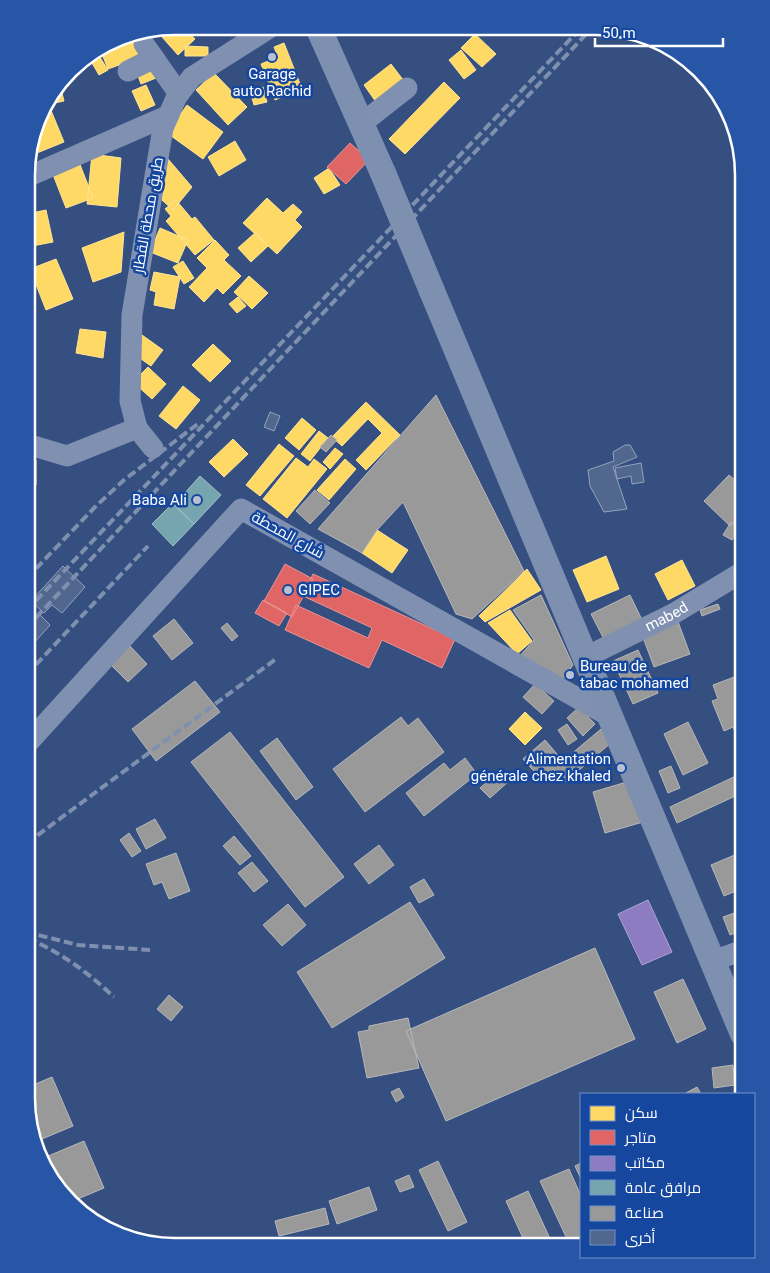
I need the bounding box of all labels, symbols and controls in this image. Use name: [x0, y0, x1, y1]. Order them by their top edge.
scale bar: [595, 15, 722, 47]
text: 50 m: [602, 24, 636, 42]
marker: Garage auto Rachid: [266, 51, 278, 63]
place label: Garage auto Rachid: [232, 65, 312, 100]
street label: طريق محطة القطار: [129, 156, 168, 276]
place label: Baba Ali: [132, 491, 187, 509]
marker: Baba Ali: [191, 494, 203, 506]
street label: شارع المحطة: [248, 508, 327, 564]
place label: GIPEC: [298, 581, 340, 599]
marker: GIPEC: [282, 584, 294, 596]
street label: mabed: [642, 598, 691, 635]
place label: Bureau de tabac mohamed: [580, 657, 689, 692]
marker: Bureau de tabac mohamed: [564, 669, 576, 681]
place label: Alimentation générale chez khaled: [471, 750, 611, 785]
marker: Alimentation générale chez khaled: [615, 762, 627, 774]
legend: [580, 1093, 755, 1258]
text: سكن: [625, 1104, 658, 1123]
text: متاجر: [624, 1129, 656, 1147]
text: مكاتب: [625, 1154, 665, 1172]
text: مرافق عامة: [625, 1179, 701, 1198]
text: صناعة: [625, 1204, 664, 1222]
text: أخرى: [625, 1228, 655, 1248]

